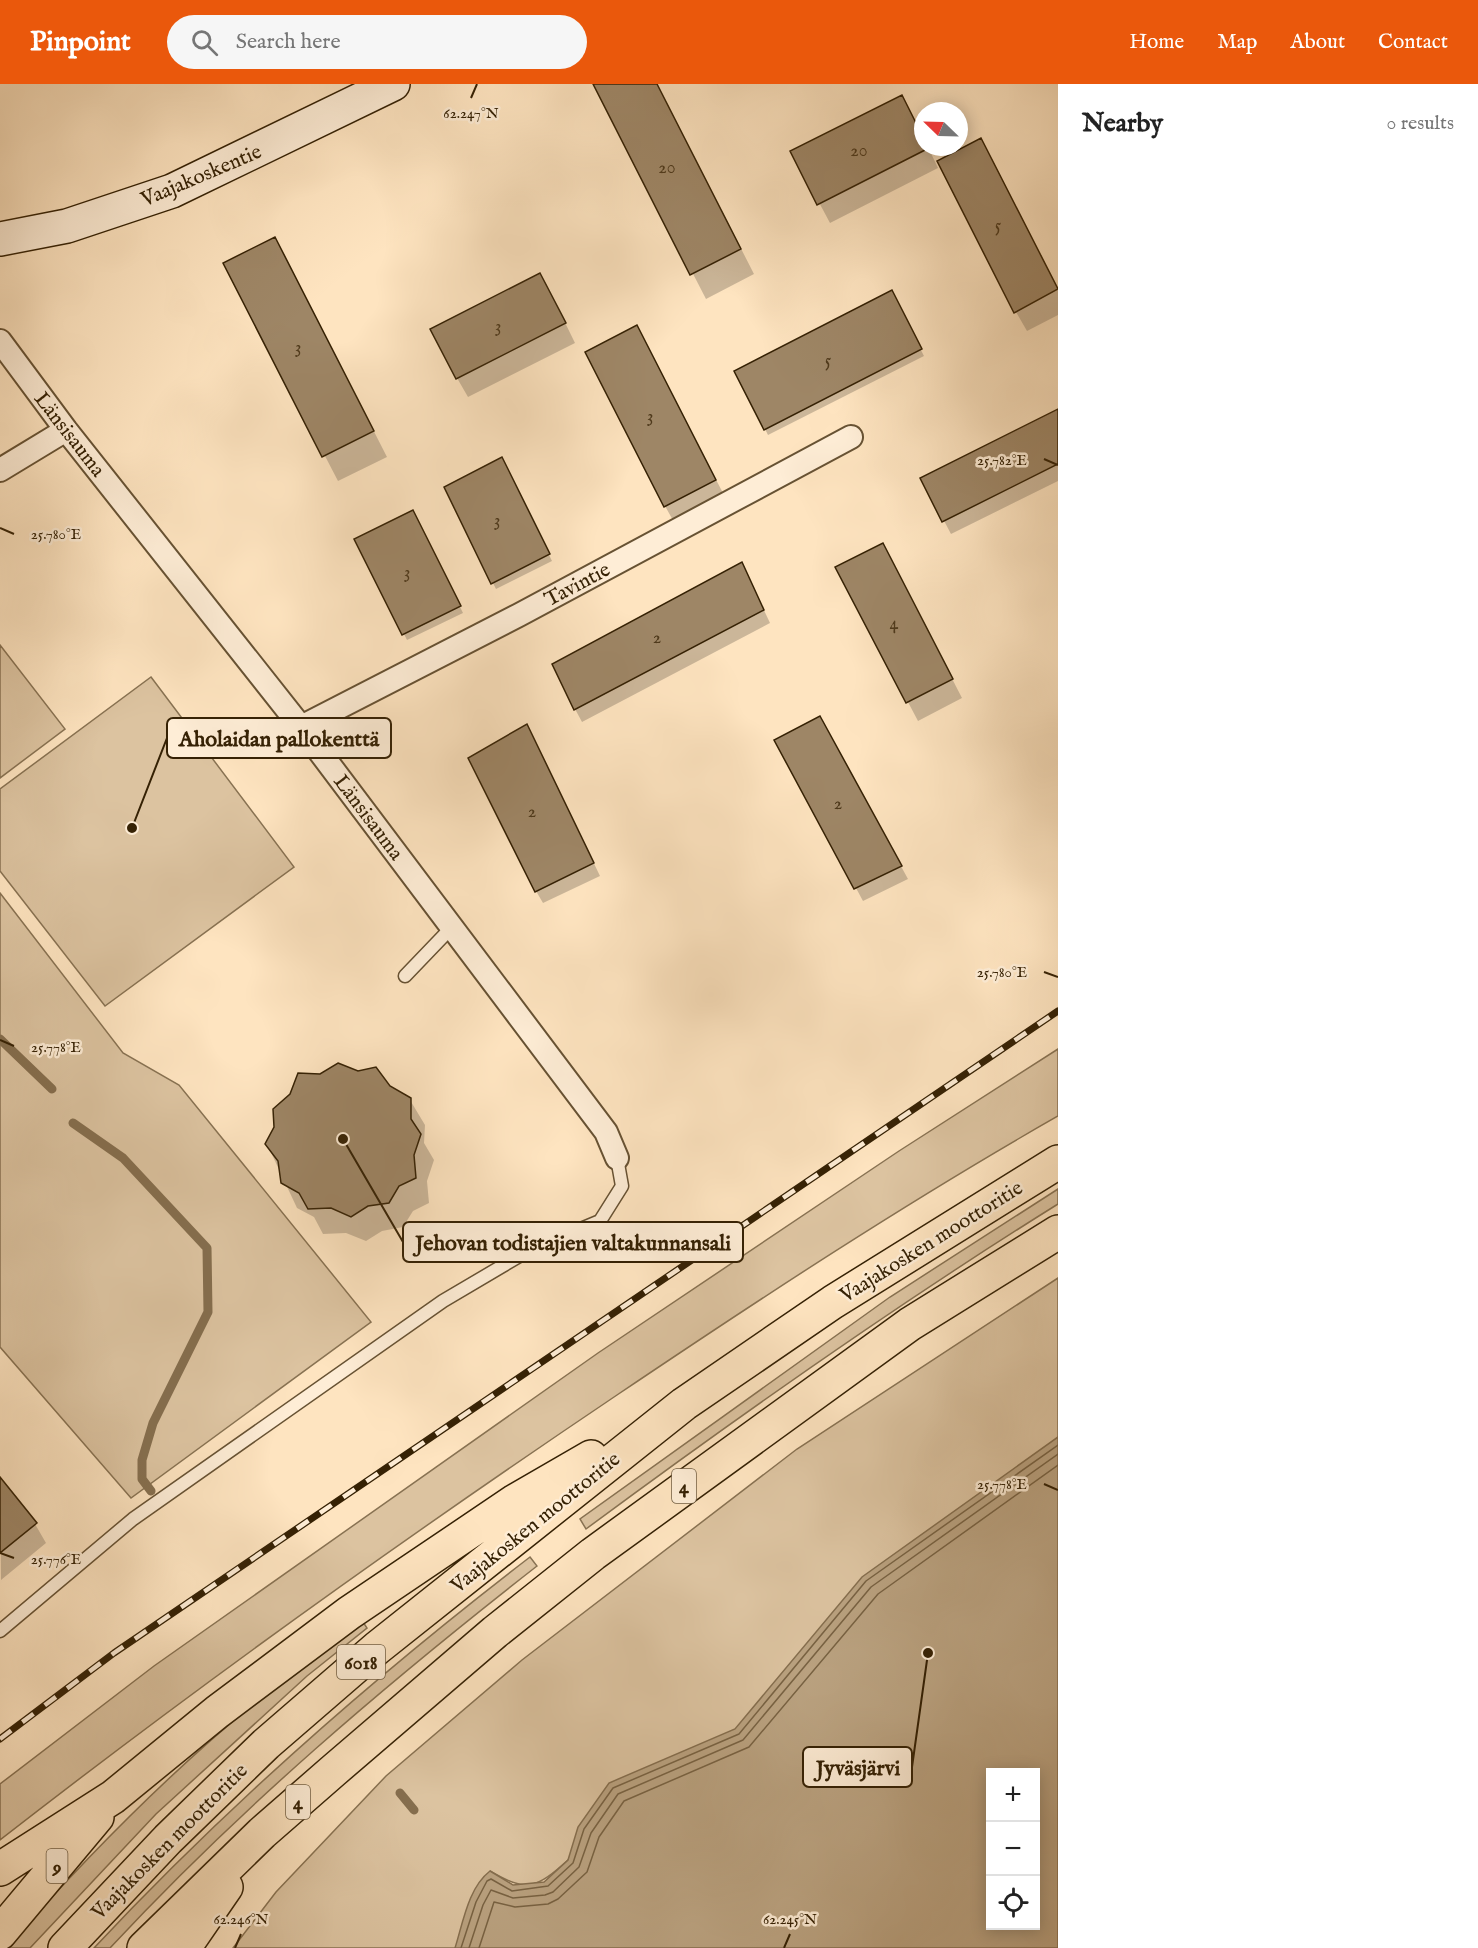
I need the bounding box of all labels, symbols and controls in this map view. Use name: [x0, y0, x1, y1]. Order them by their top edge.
search box: [167, 15, 587, 69]
text: Pinpoint: [30, 25, 131, 60]
icon: search: [188, 26, 221, 59]
text: Search here: [236, 28, 341, 56]
text: Home: [1129, 29, 1184, 56]
text: Map: [1217, 29, 1257, 56]
text: About: [1290, 29, 1345, 56]
text: Contact: [1378, 29, 1448, 56]
north arrow: [914, 102, 968, 156]
text: 62.247°N: [443, 104, 499, 123]
text: Nearby: [1082, 107, 1163, 140]
text: 0 results: [1387, 111, 1454, 136]
street label: Vaajakoskentie: [136, 139, 266, 214]
house number: 20: [850, 140, 868, 163]
house number: 20: [658, 157, 676, 180]
house number: 5: [995, 215, 1002, 238]
house number: 3: [495, 316, 501, 339]
house number: 3: [295, 337, 301, 360]
house number: 5: [825, 350, 832, 373]
street label: Länsisauma: [27, 387, 111, 484]
house number: 3: [647, 406, 653, 429]
text: 25.782°E: [977, 451, 1027, 470]
house number: 3: [494, 510, 500, 533]
text: 25.780°E: [31, 525, 81, 544]
street label: Tavintie: [540, 557, 616, 614]
house number: 3: [404, 562, 410, 585]
house number: 4: [890, 613, 899, 636]
house number: 2: [653, 627, 661, 650]
callout: Aholaidan pallokenttä: [167, 718, 391, 758]
text: Aholaidan pallokenttä: [178, 726, 380, 754]
street label: Länsisauma: [327, 770, 409, 867]
house number: 2: [834, 793, 842, 816]
house number: 2: [528, 801, 536, 824]
text: 25.780°E: [977, 963, 1027, 982]
text: 25.778°E: [31, 1038, 81, 1057]
street label: Vaajakosken moottoritie: [834, 1175, 1029, 1310]
callout: Jehovan todistajien valtakunnansali: [403, 1222, 743, 1262]
text: Jehovan todistajien valtakunnansali: [412, 1230, 731, 1258]
street label: Vaajakosken moottoritie: [445, 1446, 627, 1601]
road number: 4: [672, 1469, 696, 1503]
text: 25.778°E: [977, 1475, 1027, 1494]
text: 25.776°E: [31, 1550, 81, 1569]
road number: 6018: [337, 1645, 385, 1679]
callout: Jyväsjärvi: [803, 1747, 912, 1787]
text: Jyväsjärvi: [813, 1755, 900, 1783]
street label: Vaajakosken moottoritie: [85, 1758, 254, 1927]
map controls: [986, 1768, 1040, 1930]
button: +: [986, 1768, 1040, 1822]
road number: 4: [286, 1785, 310, 1819]
button: −: [986, 1822, 1040, 1876]
road number: 9: [46, 1849, 68, 1883]
button: locate: [986, 1876, 1040, 1930]
text: 62.246°N: [213, 1910, 269, 1929]
text: 62.245°N: [763, 1910, 817, 1929]

